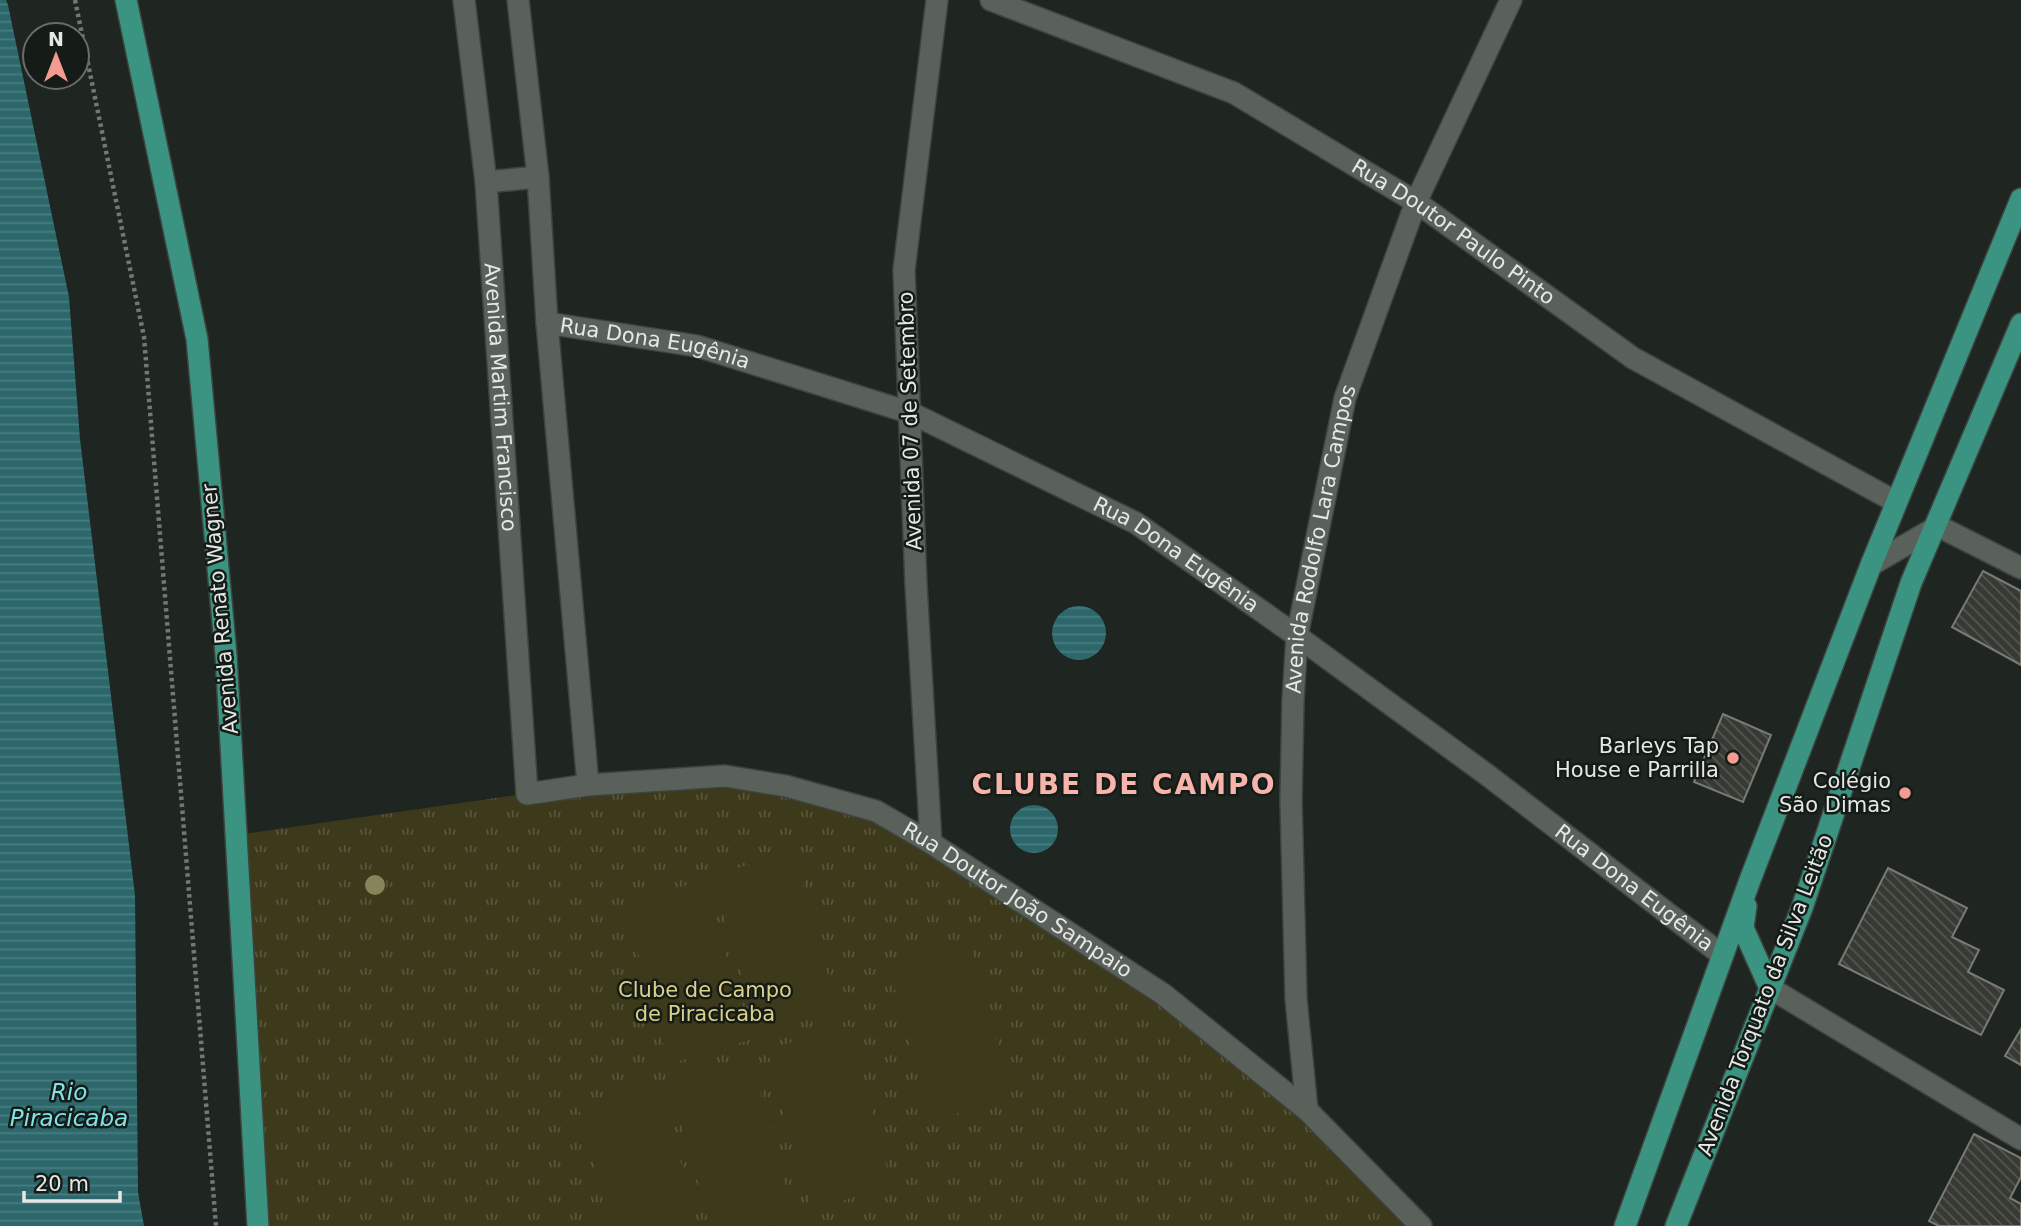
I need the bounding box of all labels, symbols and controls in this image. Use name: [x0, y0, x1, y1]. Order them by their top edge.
north arrow: [21, 21, 91, 91]
text: N: [48, 28, 64, 50]
street label: Rua Doutor Paulo Pinto: [1347, 154, 1560, 310]
street label: Avenida Martim Francisco: [479, 262, 521, 532]
street label: Avenida 07 de Setembro: [893, 291, 927, 551]
street label: Rua Dona Eugênia: [558, 313, 753, 374]
street label: Avenida Rodolfo Lara Campos: [1281, 381, 1361, 694]
street label: Avenida Renato Wagner: [197, 482, 243, 735]
street label: Rua Dona Eugênia: [1089, 492, 1263, 617]
place label: Barleys Tap House e Parrilla: [1555, 734, 1719, 782]
marker: Barleys Tap House e Parrilla: [1725, 750, 1741, 766]
district label: CLUBE DE CAMPO: [972, 768, 1276, 801]
place label: Colégio São Dimas: [1779, 769, 1891, 817]
marker: Colégio São Dimas: [1897, 785, 1913, 801]
street label: Rua Doutor João Sampaio: [898, 817, 1137, 983]
street label: Rua Dona Eugênia: [1550, 819, 1718, 956]
street label: Avenida Torquato da Silva Leitão: [1693, 831, 1837, 1159]
park label: Clube de Campo de Piracicaba: [618, 978, 792, 1026]
water label: Rio Piracicaba: [10, 1079, 128, 1131]
scale bar: [24, 1160, 121, 1204]
text: 20 m: [35, 1172, 89, 1196]

